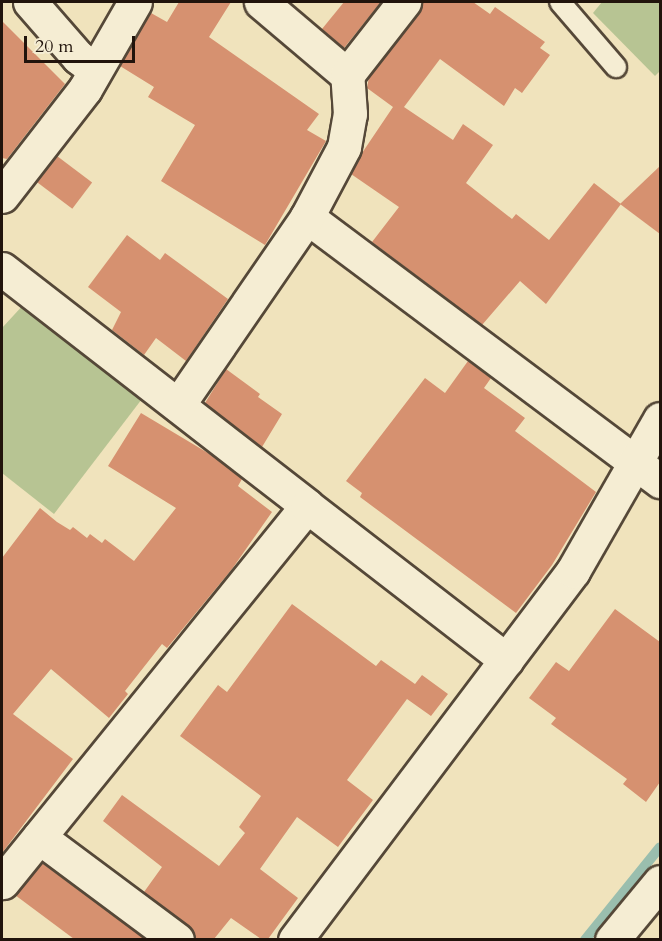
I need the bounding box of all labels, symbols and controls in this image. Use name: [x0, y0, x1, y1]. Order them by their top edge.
scale bar: [27, 24, 138, 62]
text: 20 m: [35, 34, 74, 59]

